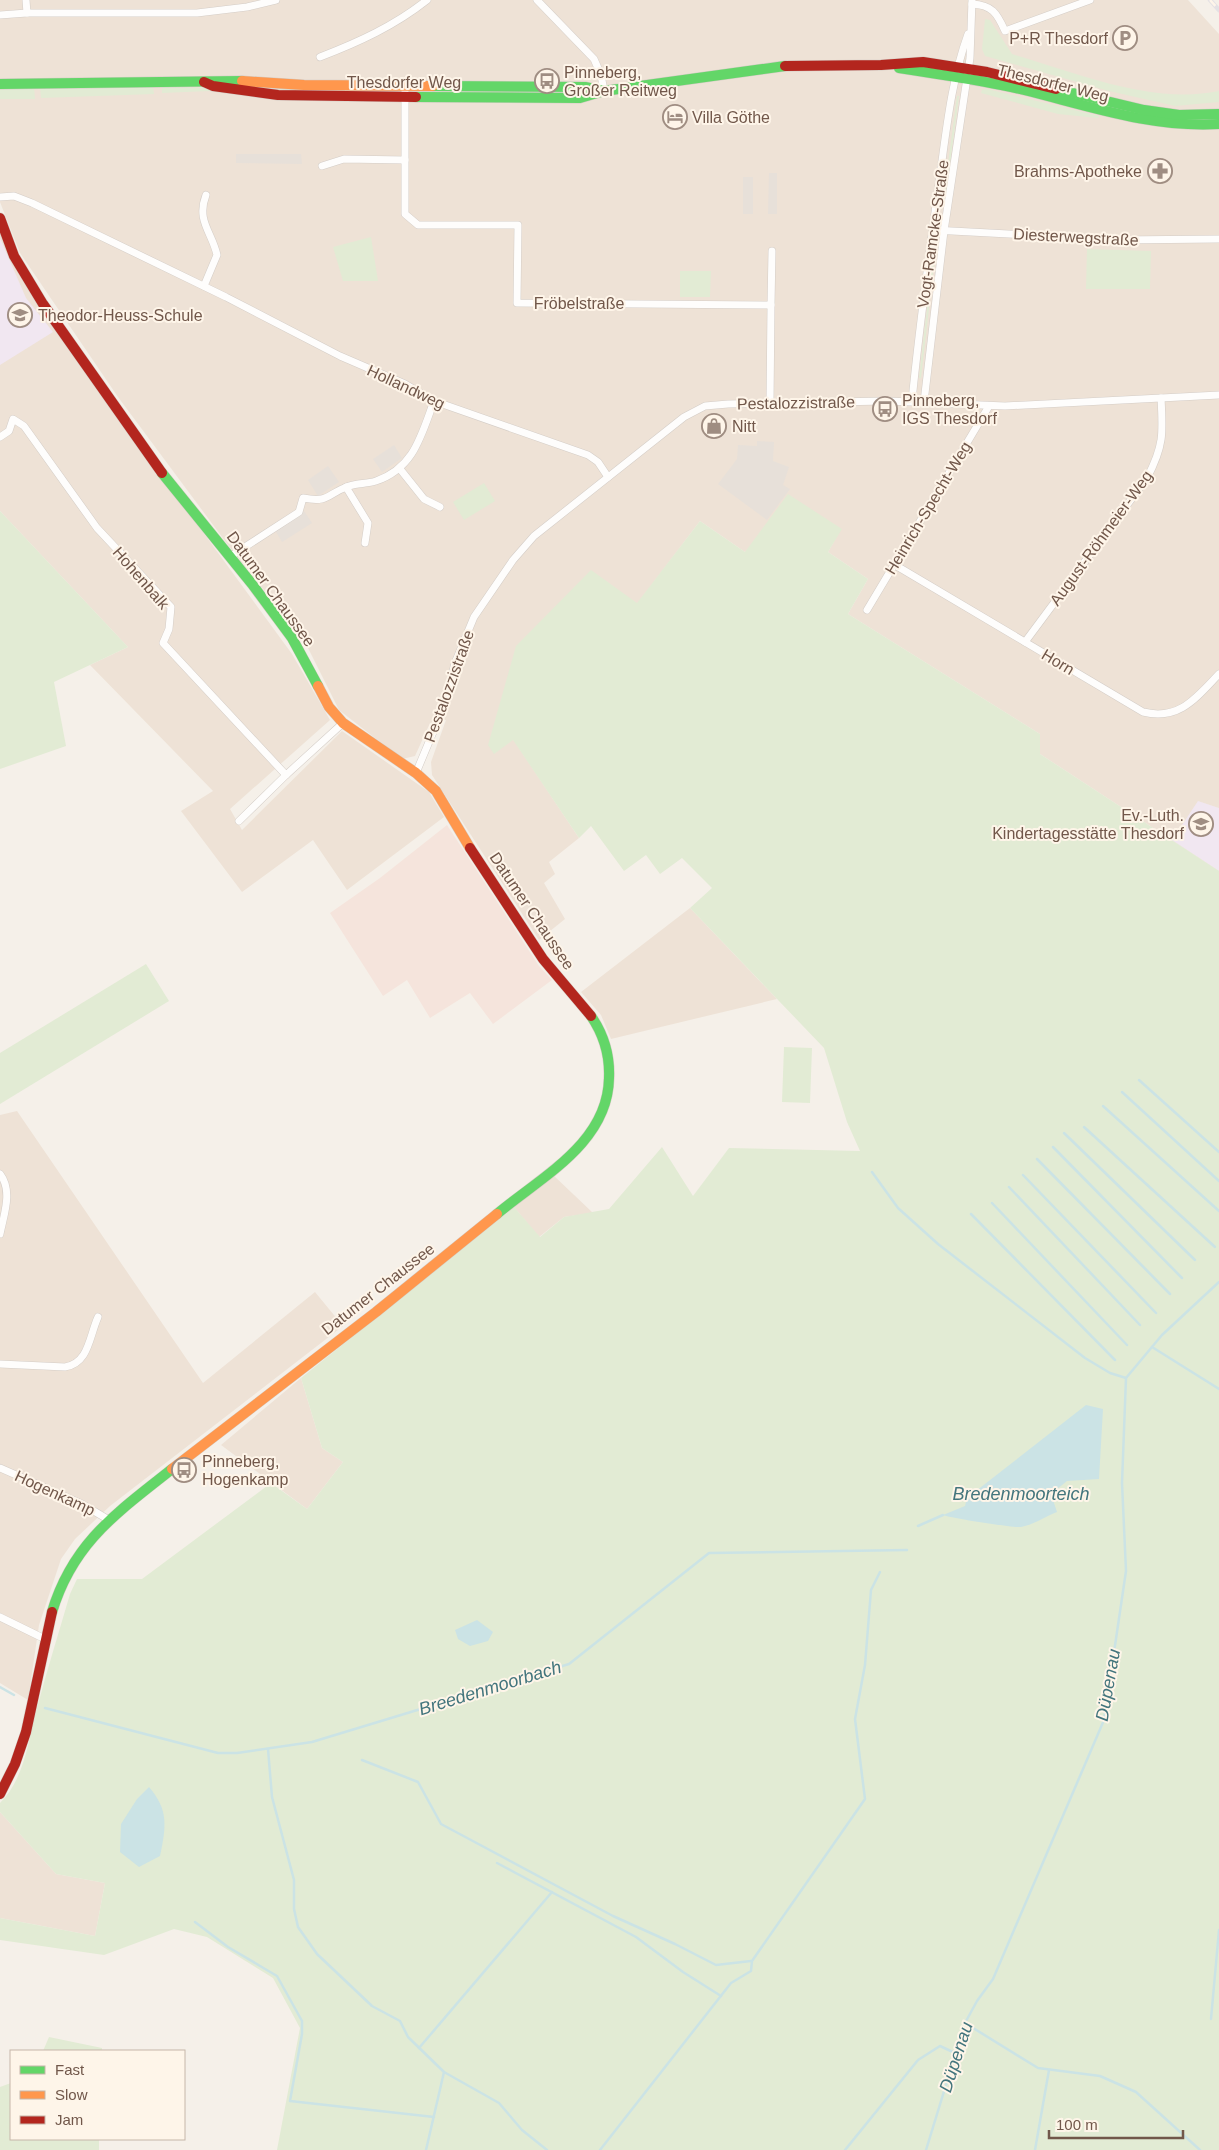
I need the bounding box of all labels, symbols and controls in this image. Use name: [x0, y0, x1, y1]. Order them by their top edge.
parking icon: P+R Thesdorf: [1112, 25, 1138, 51]
place label: P+R Thesdorf: [1009, 30, 1109, 47]
street label: Thesdorfer Weg: [995, 61, 1111, 105]
place label: Pinneberg, Großer Reitweg: [564, 64, 677, 99]
bus stop icon: Pinneberg, Großer Reitweg: [534, 68, 560, 94]
street label: Thesdorfer Weg: [347, 74, 461, 91]
hotel icon: Villa Göthe: [662, 104, 688, 130]
place label: Villa Göthe: [692, 109, 770, 126]
pharmacy icon: Brahms-Apotheke: [1147, 158, 1173, 184]
street label: Vogt-Ramcke-Straße: [914, 159, 952, 309]
place label: Brahms-Apotheke: [1014, 163, 1142, 180]
street label: Diesterwegstraße: [1013, 225, 1139, 249]
street label: Fröbelstraße: [534, 295, 624, 312]
school or university icon: Theodor-Heuss-Schule: [7, 302, 33, 328]
place label: Theodor-Heuss-Schule: [38, 307, 203, 324]
street label: Hollandweg: [365, 362, 447, 412]
place label: Pinneberg, IGS Thesdorf: [902, 392, 997, 427]
street label: Pestalozzistraße: [737, 393, 855, 413]
bus stop icon: Pinneberg, IGS Thesdorf: [872, 396, 898, 422]
shop icon: Nitt: [701, 413, 727, 439]
place label: Nitt: [732, 418, 757, 435]
street label: Heinrich-Specht-Weg: [882, 439, 974, 577]
street label: August-Röhmeier-Weg: [1046, 467, 1156, 609]
street label: Datumer Chaussee: [224, 528, 318, 650]
street label: Hohenbalk: [109, 544, 173, 613]
street label: Pestalozzistraße: [421, 627, 477, 744]
street label: Horn: [1039, 646, 1077, 678]
place label: Ev.-Luth. Kindertagesstätte Thesdorf: [992, 807, 1185, 842]
school or university icon: Ev.-Luth. Kindertagesstätte Thesdorf: [1188, 811, 1214, 837]
street label: Datumer Chaussee: [486, 849, 578, 973]
street label: Datumer Chaussee: [318, 1240, 438, 1338]
place label: Pinneberg, Hogenkamp: [202, 1453, 288, 1488]
bus stop icon: Pinneberg, Hogenkamp: [171, 1457, 197, 1483]
street label: Hogenkamp: [12, 1467, 98, 1519]
water label: Bredenmoorteich: [952, 1484, 1090, 1504]
water label: Düpenau: [1092, 1647, 1124, 1723]
water label: Breedenmoorbach: [416, 1657, 564, 1719]
water label: Düpenau: [935, 2019, 977, 2095]
legend: [10, 2050, 185, 2140]
text: Fast: [55, 2061, 85, 2078]
text: Slow: [55, 2086, 88, 2103]
scale bar: [1049, 2108, 1183, 2140]
text: Jam: [55, 2111, 83, 2128]
text: 100 m: [1056, 2116, 1098, 2133]

